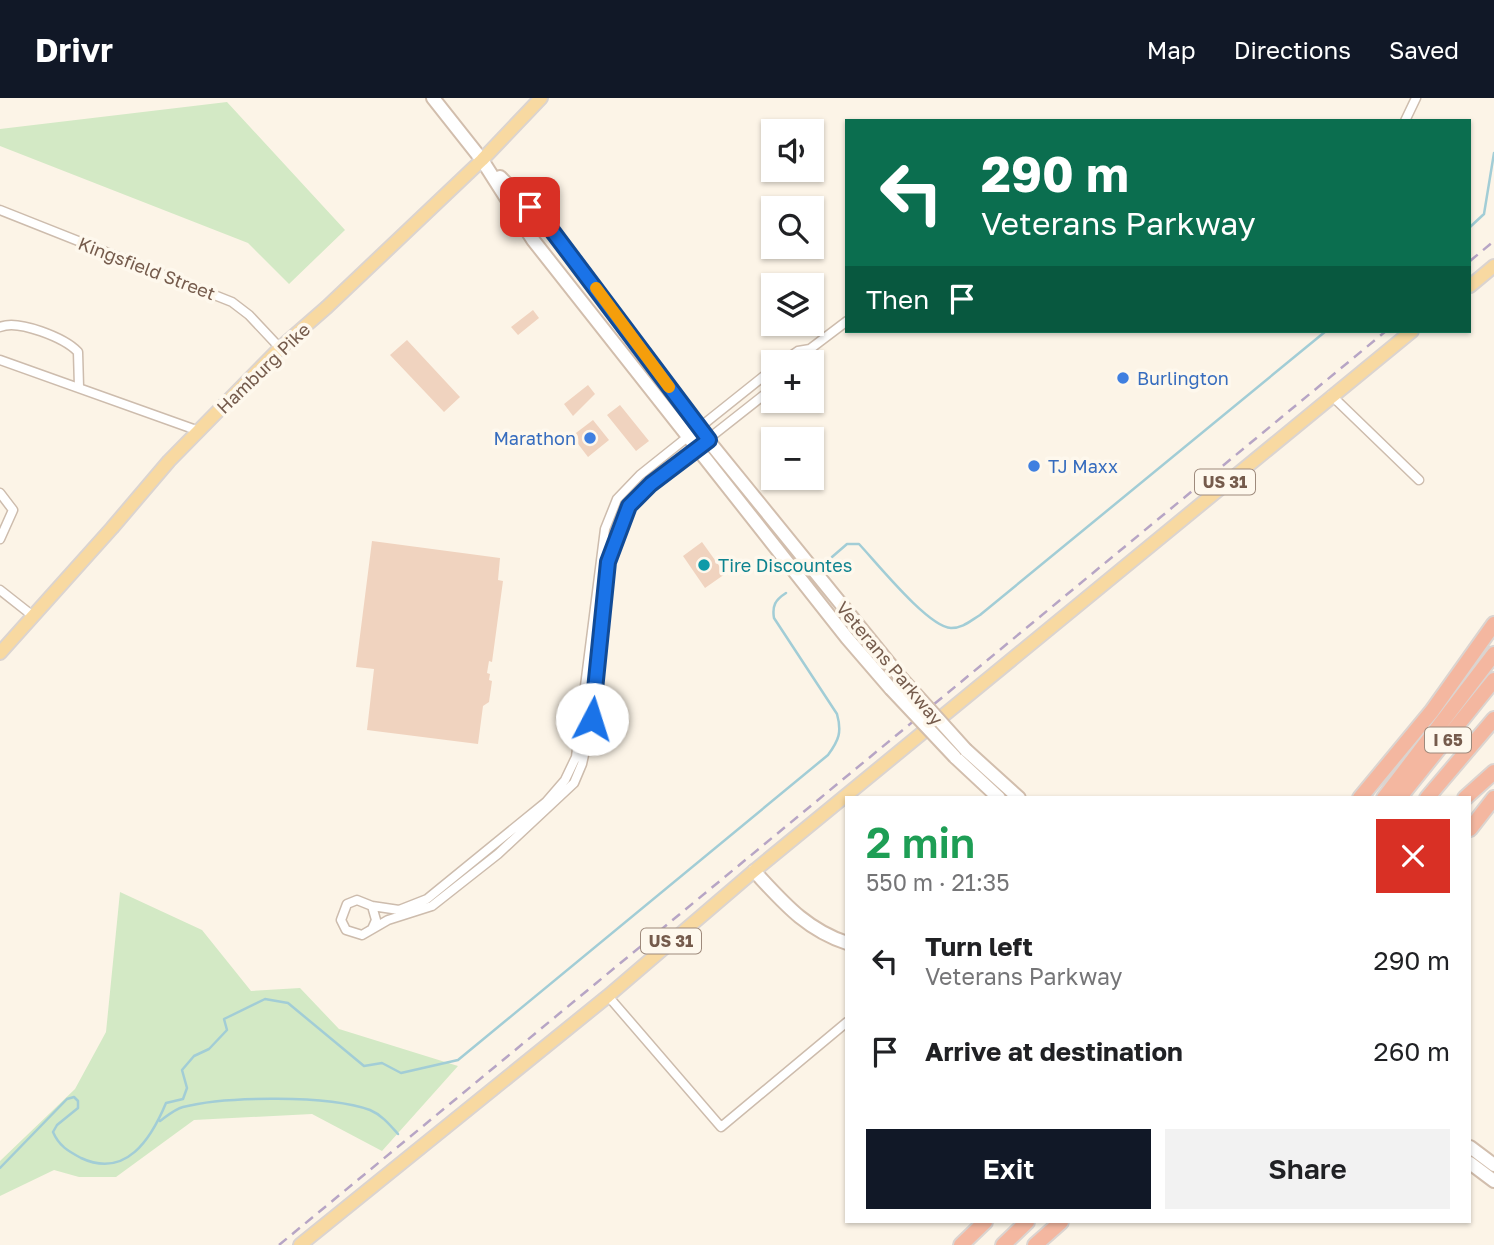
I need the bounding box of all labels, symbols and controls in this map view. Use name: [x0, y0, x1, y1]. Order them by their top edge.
text: Drivr: [35, 30, 113, 69]
text: Map: [1147, 35, 1196, 64]
text: Directions: [1234, 35, 1351, 64]
text: Saved: [1389, 35, 1459, 64]
map controls: [761, 119, 824, 490]
button: sound: [761, 119, 824, 182]
text: 290 m: [981, 144, 1129, 203]
icon: left: [866, 147, 957, 238]
pin: [500, 177, 560, 237]
icon: arrive: [511, 188, 549, 226]
button: search: [761, 196, 824, 259]
text: Veterans Parkway: [981, 204, 1256, 242]
street label: Kingsfield Street: [75, 232, 219, 304]
button: layers: [761, 273, 824, 336]
icon: arrive: [943, 280, 981, 318]
text: Then: [866, 284, 929, 315]
street label: Hamburg Pike: [212, 318, 314, 418]
button: +: [761, 350, 824, 413]
place label: Burlington: [1137, 367, 1229, 389]
marker: Burlington: [1115, 370, 1131, 386]
place label: Marathon: [493, 427, 576, 449]
button: −: [761, 427, 824, 490]
marker: Marathon: [582, 430, 598, 446]
place label: TJ Maxx: [1048, 455, 1118, 477]
marker: TJ Maxx: [1026, 458, 1042, 474]
road number: US 31: [1195, 470, 1255, 494]
place label: Tire Discountes: [718, 554, 852, 576]
marker: Tire Discountes: [696, 557, 712, 573]
street label: Veterans Parkway: [832, 597, 948, 729]
position arrow: [555, 682, 629, 756]
road number: I 65: [1425, 727, 1471, 752]
text: 2 min: [866, 817, 975, 867]
button: close: [1376, 819, 1450, 893]
text: 550 m · 21:35: [866, 868, 1010, 896]
road number: US 31: [641, 928, 701, 954]
text: Turn left: [925, 931, 1033, 962]
icon: left: [866, 942, 904, 980]
text: 290 m: [1374, 945, 1450, 976]
text: Veterans Parkway: [925, 962, 1122, 990]
icon: arrive: [866, 1033, 904, 1071]
text: Arrive at destination: [925, 1036, 1183, 1067]
text: 260 m: [1374, 1036, 1450, 1067]
button: Exit: [866, 1129, 1151, 1209]
button: Share: [1165, 1129, 1450, 1209]

